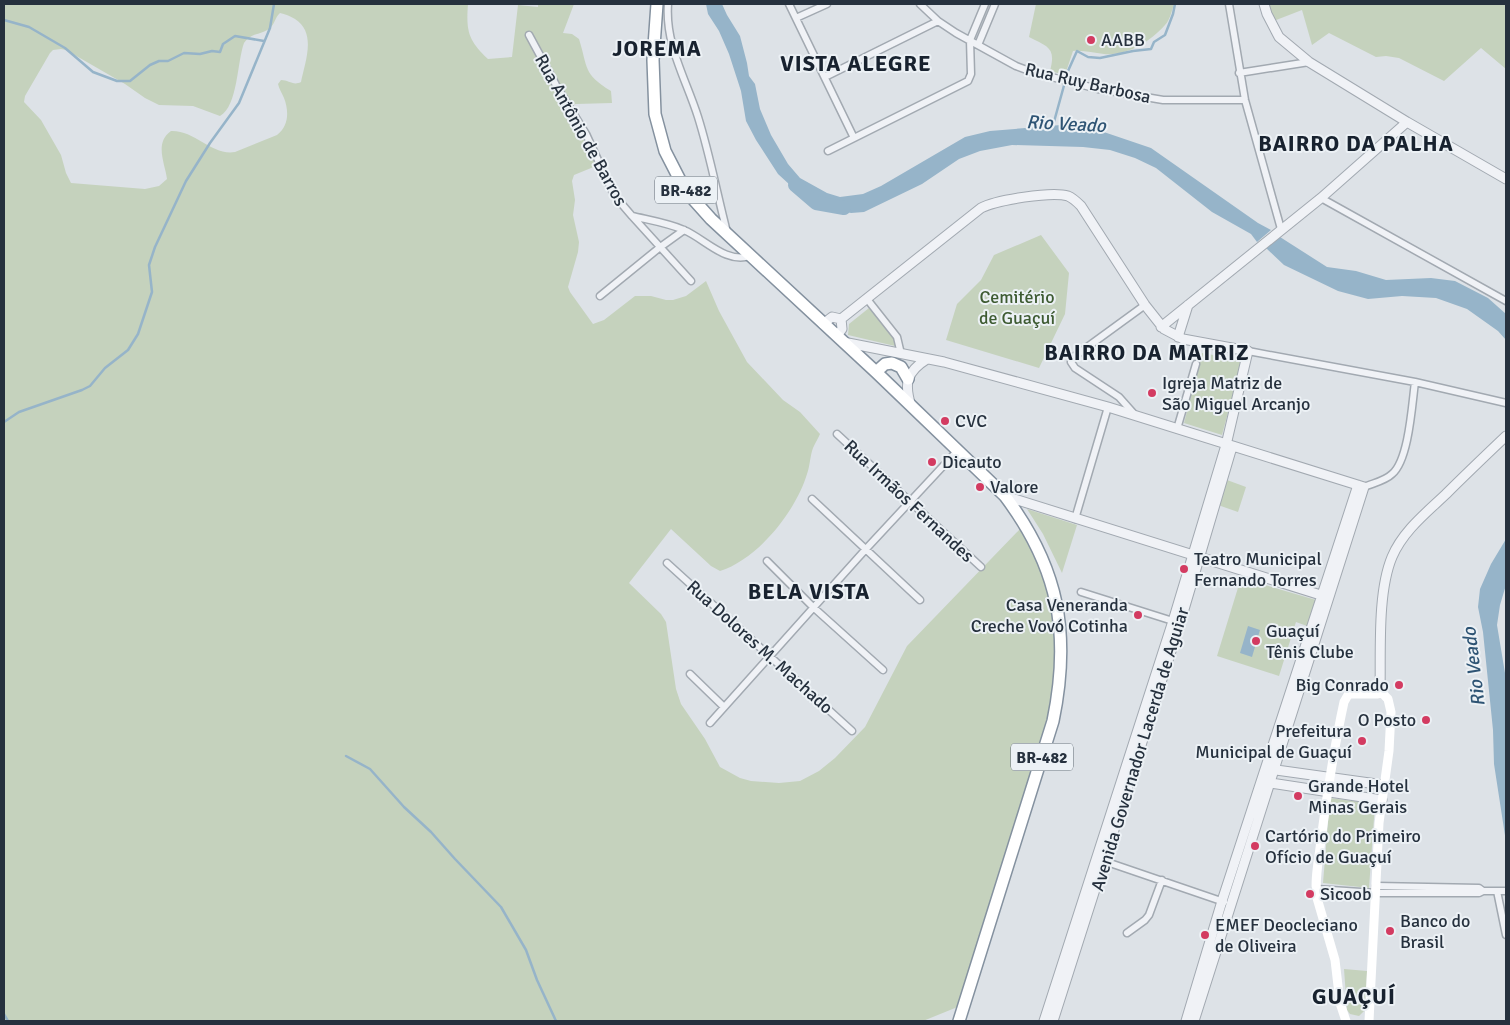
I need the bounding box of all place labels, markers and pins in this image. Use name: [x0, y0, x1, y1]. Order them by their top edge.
place label: AABB: [1101, 29, 1145, 51]
marker: AABB: [1085, 34, 1097, 46]
place label: Igreja Matriz de São Miguel Arcanjo: [1162, 372, 1310, 415]
marker: Igreja Matriz de São Miguel Arcanjo: [1146, 387, 1158, 399]
place label: CVC: [955, 410, 987, 432]
marker: CVC: [939, 415, 951, 427]
place label: Dicauto: [942, 451, 1002, 473]
marker: Dicauto: [926, 456, 938, 468]
place label: Valore: [990, 476, 1039, 498]
marker: Valore: [974, 481, 986, 493]
place label: Teatro Municipal Fernando Torres: [1194, 548, 1322, 591]
marker: Teatro Municipal Fernando Torres: [1178, 563, 1190, 575]
place label: Casa Veneranda Creche Vovó Cotinha: [971, 594, 1128, 637]
marker: Casa Veneranda Creche Vovó Cotinha: [1132, 609, 1144, 621]
place label: Guaçuí Tênis Clube: [1266, 620, 1354, 663]
marker: Guaçuí Tênis Clube: [1250, 635, 1262, 647]
place label: Big Conrado: [1295, 674, 1389, 696]
marker: Big Conrado: [1393, 679, 1405, 691]
place label: O Posto: [1358, 709, 1416, 731]
marker: O Posto: [1420, 714, 1432, 726]
place label: Prefeitura Municipal de Guaçuí: [1195, 720, 1352, 763]
marker: Prefeitura Municipal de Guaçuí: [1356, 735, 1368, 747]
place label: Grande Hotel Minas Gerais: [1308, 775, 1409, 818]
marker: Grande Hotel Minas Gerais: [1292, 790, 1304, 802]
place label: Cartório do Primeiro Ofício de Guaçuí: [1265, 825, 1421, 868]
marker: Cartório do Primeiro Ofício de Guaçuí: [1249, 840, 1261, 852]
place label: Sicoob: [1320, 883, 1371, 905]
marker: Sicoob: [1304, 888, 1316, 900]
place label: Banco do Brasil: [1400, 910, 1470, 953]
place label: EMEF Deocleciano de Oliveira: [1215, 914, 1358, 957]
marker: Banco do Brasil: [1384, 925, 1396, 937]
marker: EMEF Deocleciano de Oliveira: [1199, 929, 1211, 941]

